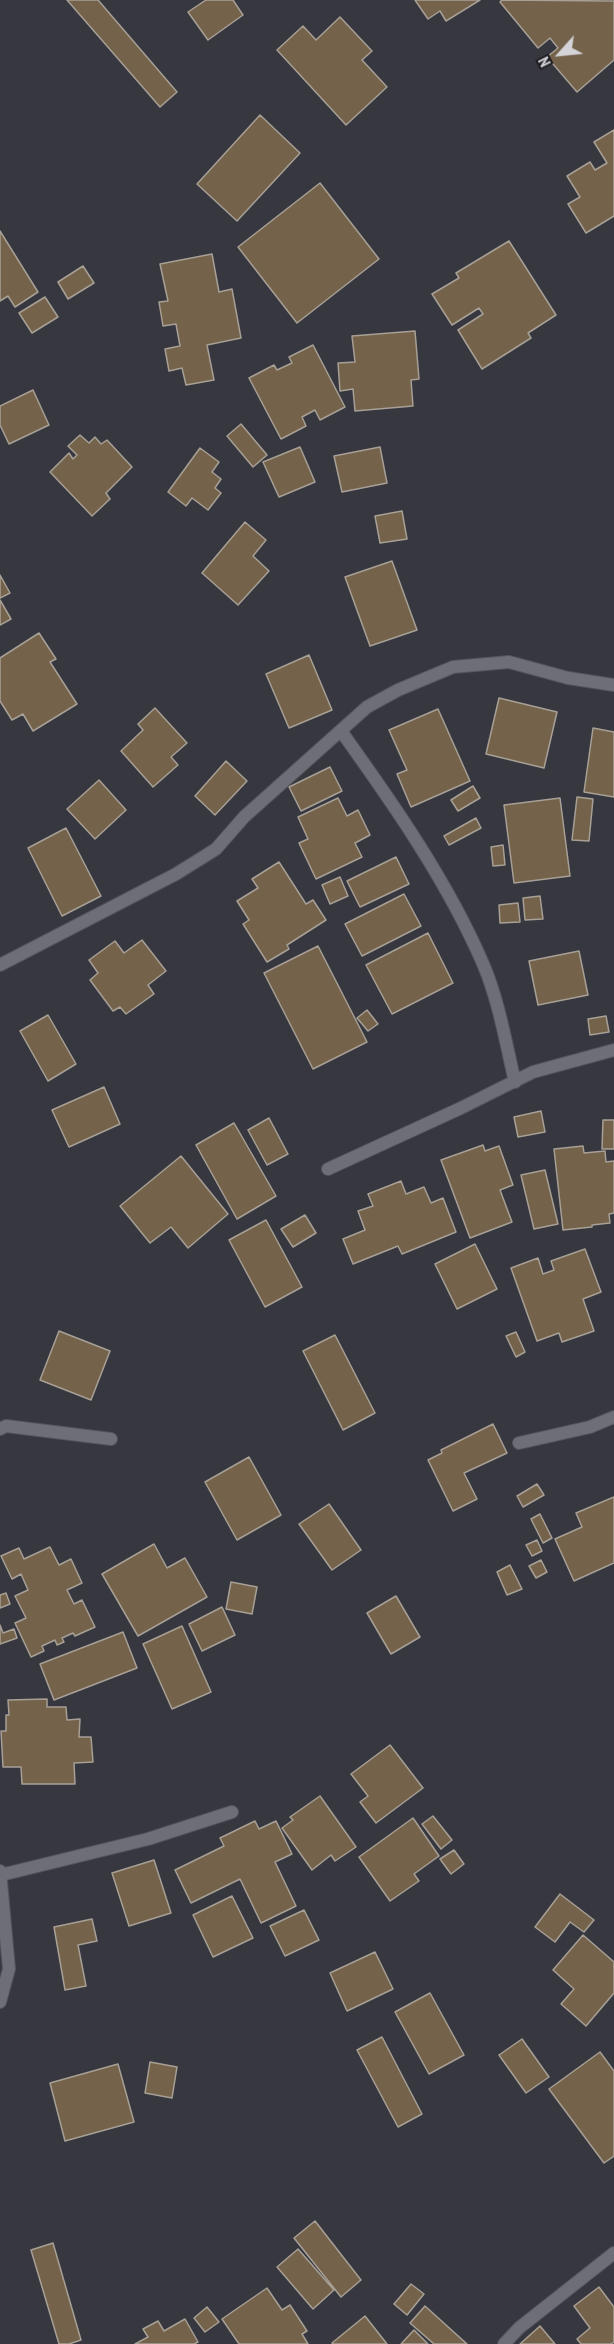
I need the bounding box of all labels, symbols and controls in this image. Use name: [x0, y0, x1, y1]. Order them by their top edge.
north arrow: [530, 24, 590, 84]
text: N: [533, 54, 555, 71]

